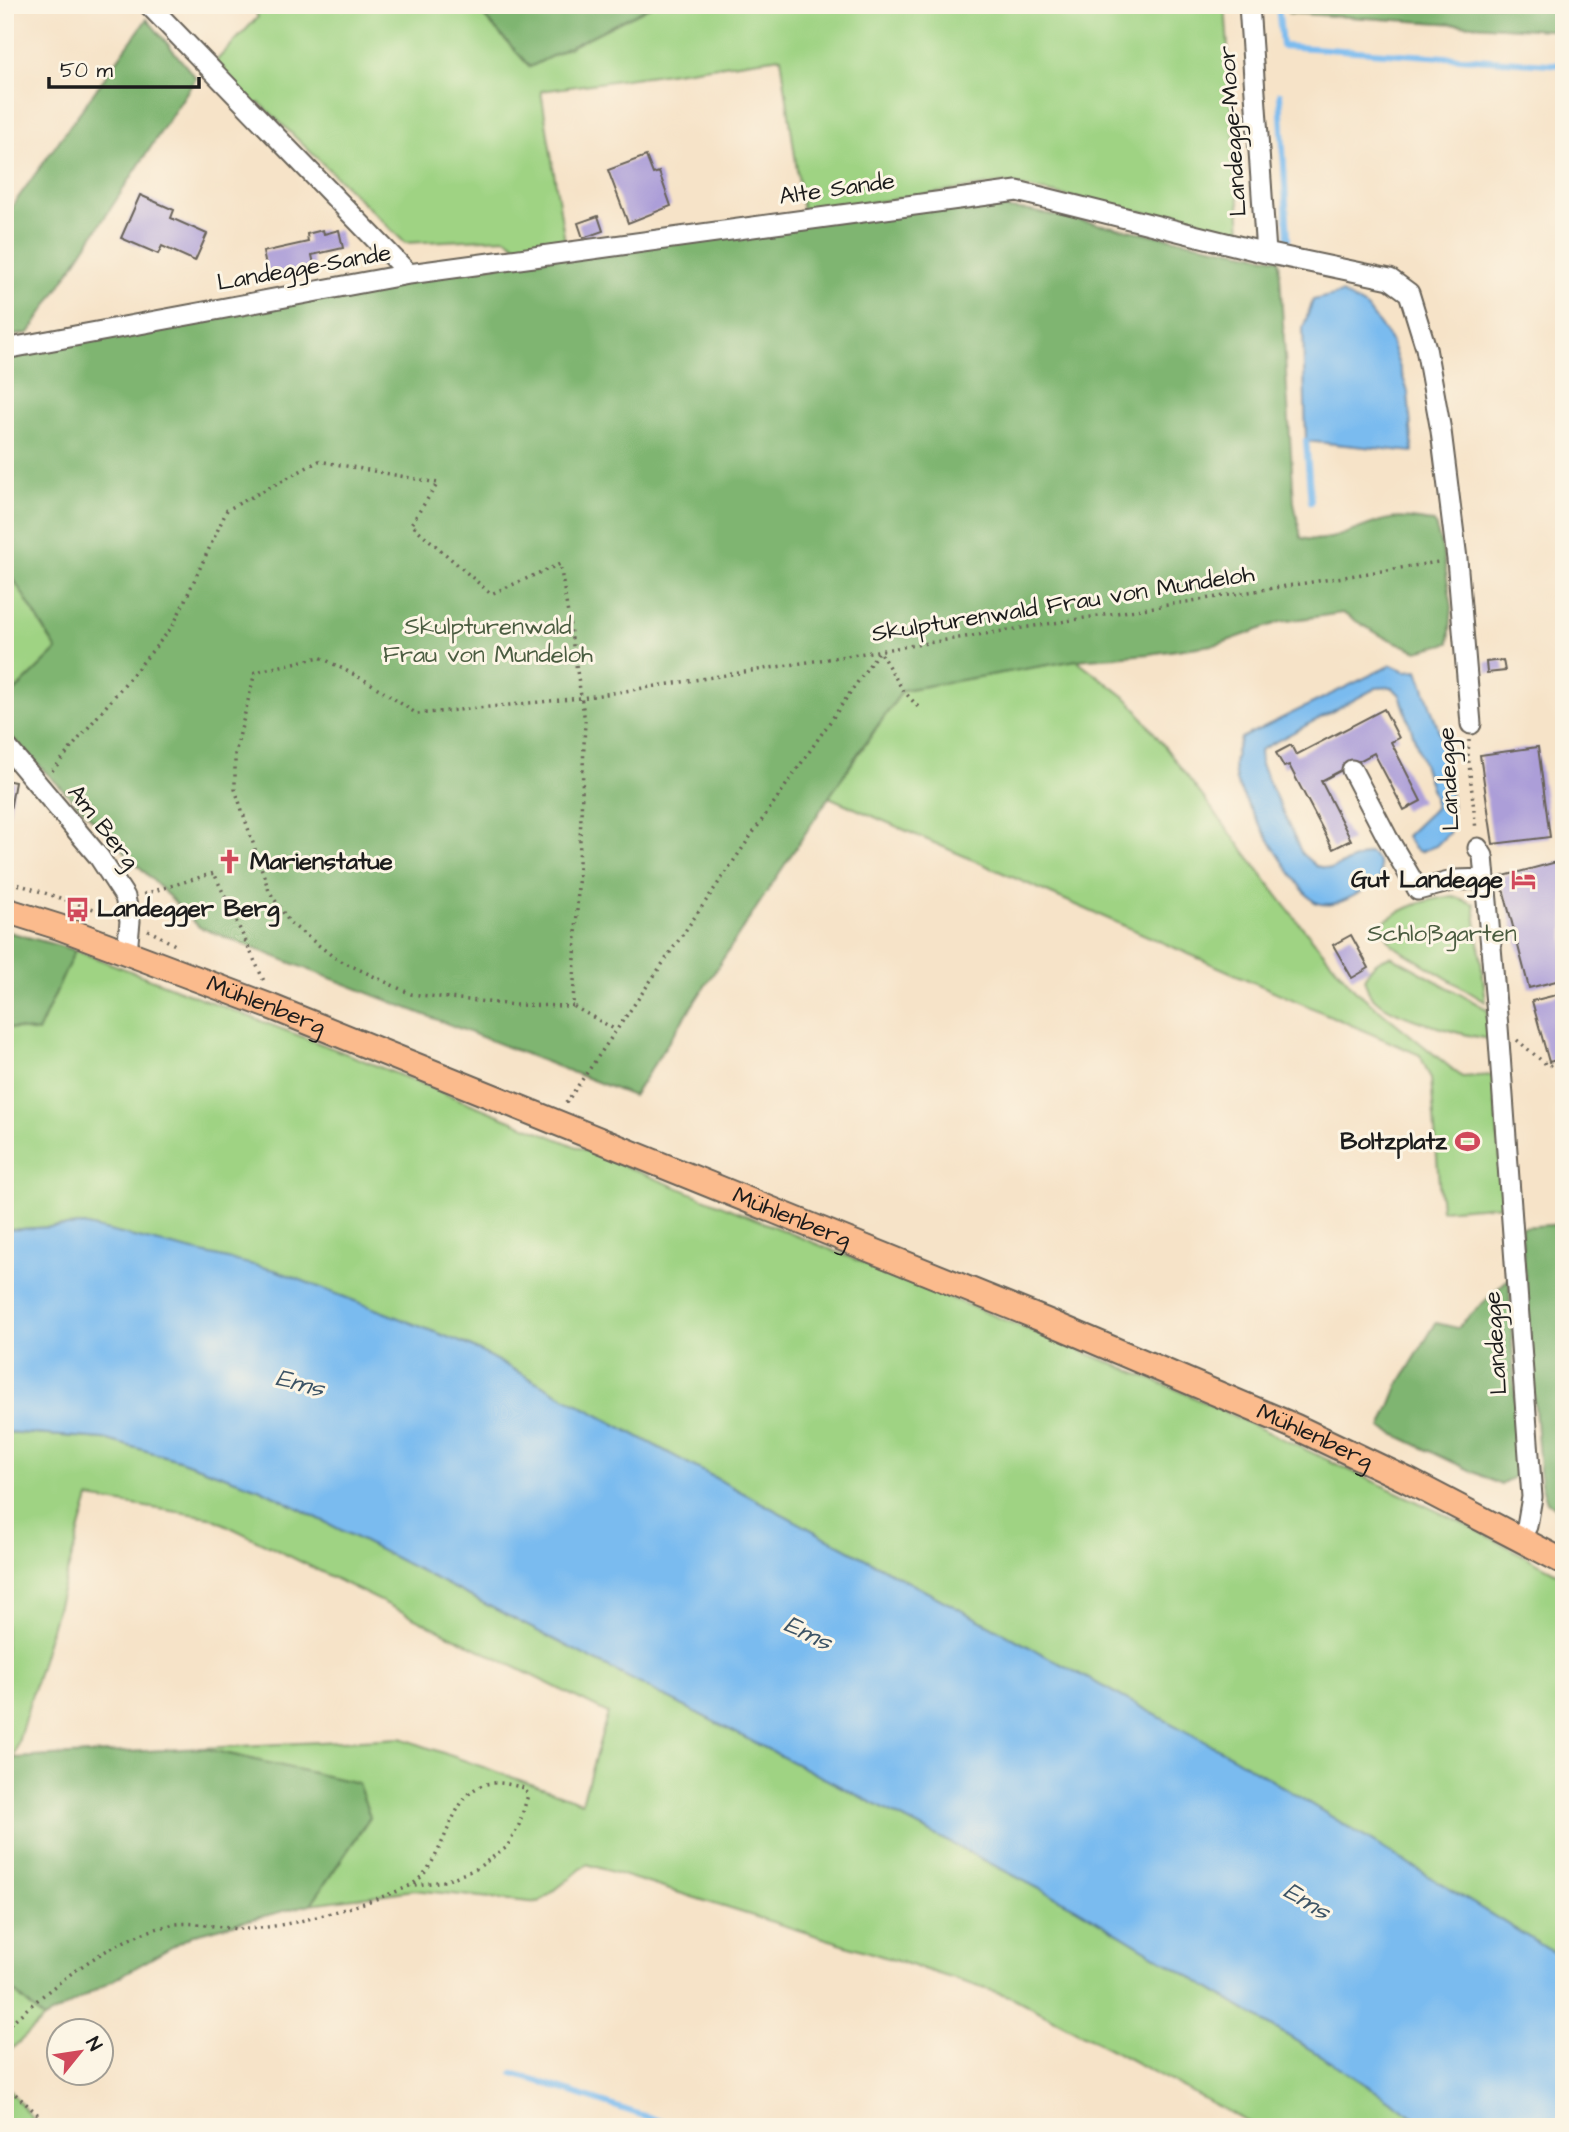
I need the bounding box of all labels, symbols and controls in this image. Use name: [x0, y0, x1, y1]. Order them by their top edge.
street label: Landegge-Moor: [1210, 44, 1257, 218]
scale bar: [49, 46, 200, 90]
text: 50 m: [60, 56, 114, 85]
street label: Alte Sande: [777, 164, 897, 214]
street label: Landegge-Sande: [214, 236, 394, 301]
street label: Skulpturenwald Frau von Mundeloh: [869, 557, 1257, 651]
park label: Skulpturenwald Frau von Mundeloh: [383, 610, 593, 672]
street label: Landegge: [1429, 726, 1470, 832]
street label: Am Berg: [58, 777, 147, 877]
place label: Marienstatue: [250, 845, 393, 879]
church icon: Marienstatue: [216, 848, 244, 876]
place label: Gut Landegge: [1351, 863, 1503, 898]
hotel icon: Gut Landegge: [1509, 866, 1537, 894]
place label: Landegger Berg: [97, 892, 280, 927]
bus stop icon: Landegger Berg: [63, 895, 91, 923]
park label: Schloßgarten: [1367, 917, 1517, 952]
street label: Mühlenberg: [202, 967, 330, 1045]
place label: Boltzplatz: [1340, 1125, 1448, 1159]
sports icon: Boltzplatz: [1453, 1128, 1481, 1156]
street label: Mühlenberg: [728, 1179, 856, 1258]
street label: Landegge: [1475, 1290, 1518, 1396]
water label: Ems: [272, 1359, 330, 1407]
street label: Mühlenberg: [1251, 1395, 1379, 1479]
water label: Ems: [778, 1606, 840, 1661]
water label: Ems: [1277, 1873, 1339, 1930]
north arrow: [46, 2016, 116, 2086]
text: N: [79, 2032, 108, 2056]

